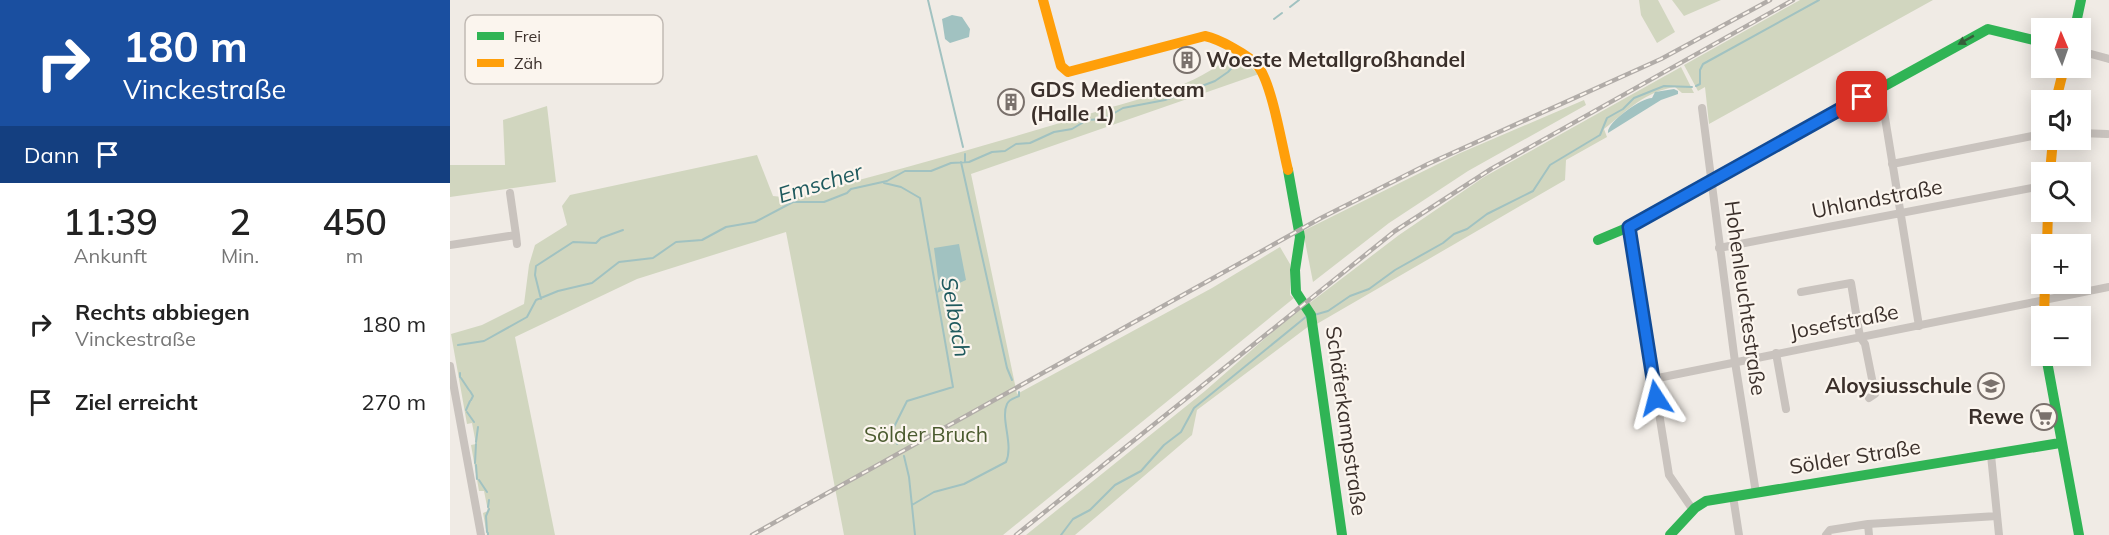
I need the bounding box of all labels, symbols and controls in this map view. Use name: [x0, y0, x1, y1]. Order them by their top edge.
legend: [465, 15, 663, 84]
north arrow: [2031, 18, 2091, 78]
map controls: [2031, 18, 2091, 366]
text: 180 m: [123, 20, 248, 73]
icon: right: [24, 24, 102, 102]
text: Frei: [514, 26, 541, 46]
one-way arrow: [1958, 35, 1975, 45]
building icon: Woeste Metallgroßhandel: [1172, 45, 1202, 75]
place label: Woeste Metallgroßhandel: [1206, 46, 1465, 72]
text: Zäh: [514, 53, 543, 73]
pin: [1836, 71, 1887, 122]
text: Vinckestraße: [123, 72, 286, 106]
place label: GDS Medienteam (Halle 1): [1030, 76, 1205, 126]
icon: arrive: [1845, 80, 1878, 113]
building icon: GDS Medienteam (Halle 1): [996, 87, 1026, 117]
button: sound: [2031, 90, 2091, 150]
icon: arrive: [91, 138, 124, 171]
text: Dann: [24, 141, 79, 169]
water label: Emscher: [774, 157, 867, 209]
button: search: [2031, 162, 2091, 222]
street label: Uhlandstraße: [1809, 173, 1944, 223]
text: 11:39: [63, 199, 158, 244]
text: 2: [229, 199, 251, 244]
text: 450: [322, 199, 387, 244]
street label: Hohenleuchtestraße: [1719, 199, 1773, 397]
button: +: [2031, 234, 2091, 294]
text: Ankunft: [74, 243, 147, 268]
text: Min.: [221, 243, 259, 268]
text: m: [346, 243, 363, 268]
water label: Selbach: [935, 275, 977, 359]
text: Rechts abbiegen: [75, 298, 250, 326]
street label: Josefstraße: [1787, 298, 1900, 344]
button: −: [2031, 306, 2091, 366]
icon: right: [24, 308, 57, 341]
text: 180 m: [361, 310, 426, 338]
street label: Schäferkampstraße: [1321, 324, 1373, 517]
text: Vinckestraße: [75, 326, 196, 351]
position arrow: [1624, 366, 1688, 430]
school or university icon: Aloysiusschule: [1976, 371, 2006, 401]
place label: Aloysiusschule: [1825, 372, 1972, 398]
icon: arrive: [24, 386, 57, 419]
text: Ziel erreicht: [75, 388, 198, 416]
text: 270 m: [361, 388, 426, 416]
supermarket icon: Rewe: [2029, 402, 2059, 432]
place label: Rewe: [1968, 403, 2024, 429]
park label: Sölder Bruch: [864, 421, 988, 447]
street label: Sölder Straße: [1787, 433, 1922, 479]

